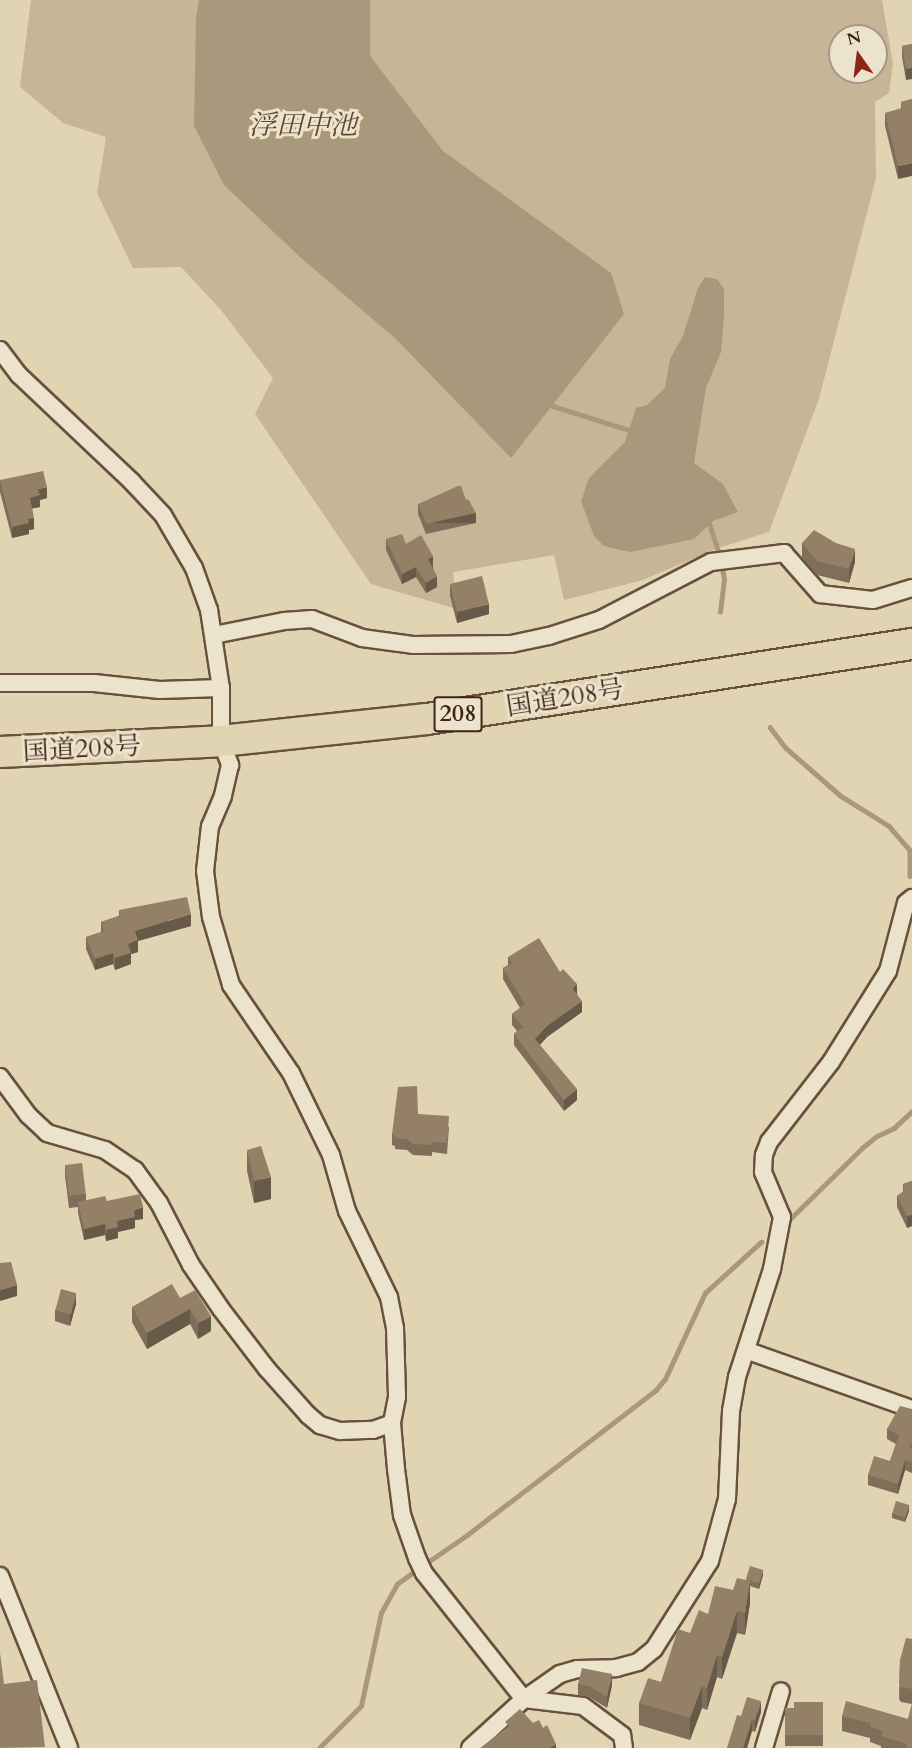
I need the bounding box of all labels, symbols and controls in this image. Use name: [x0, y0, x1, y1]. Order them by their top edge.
north arrow: [828, 24, 888, 84]
text: N: [845, 26, 864, 51]
water label: 浮田中池: [249, 110, 357, 142]
street label: 国道208号: [504, 673, 626, 723]
road number: 208: [432, 693, 484, 735]
street label: 国道208号: [22, 730, 142, 768]

